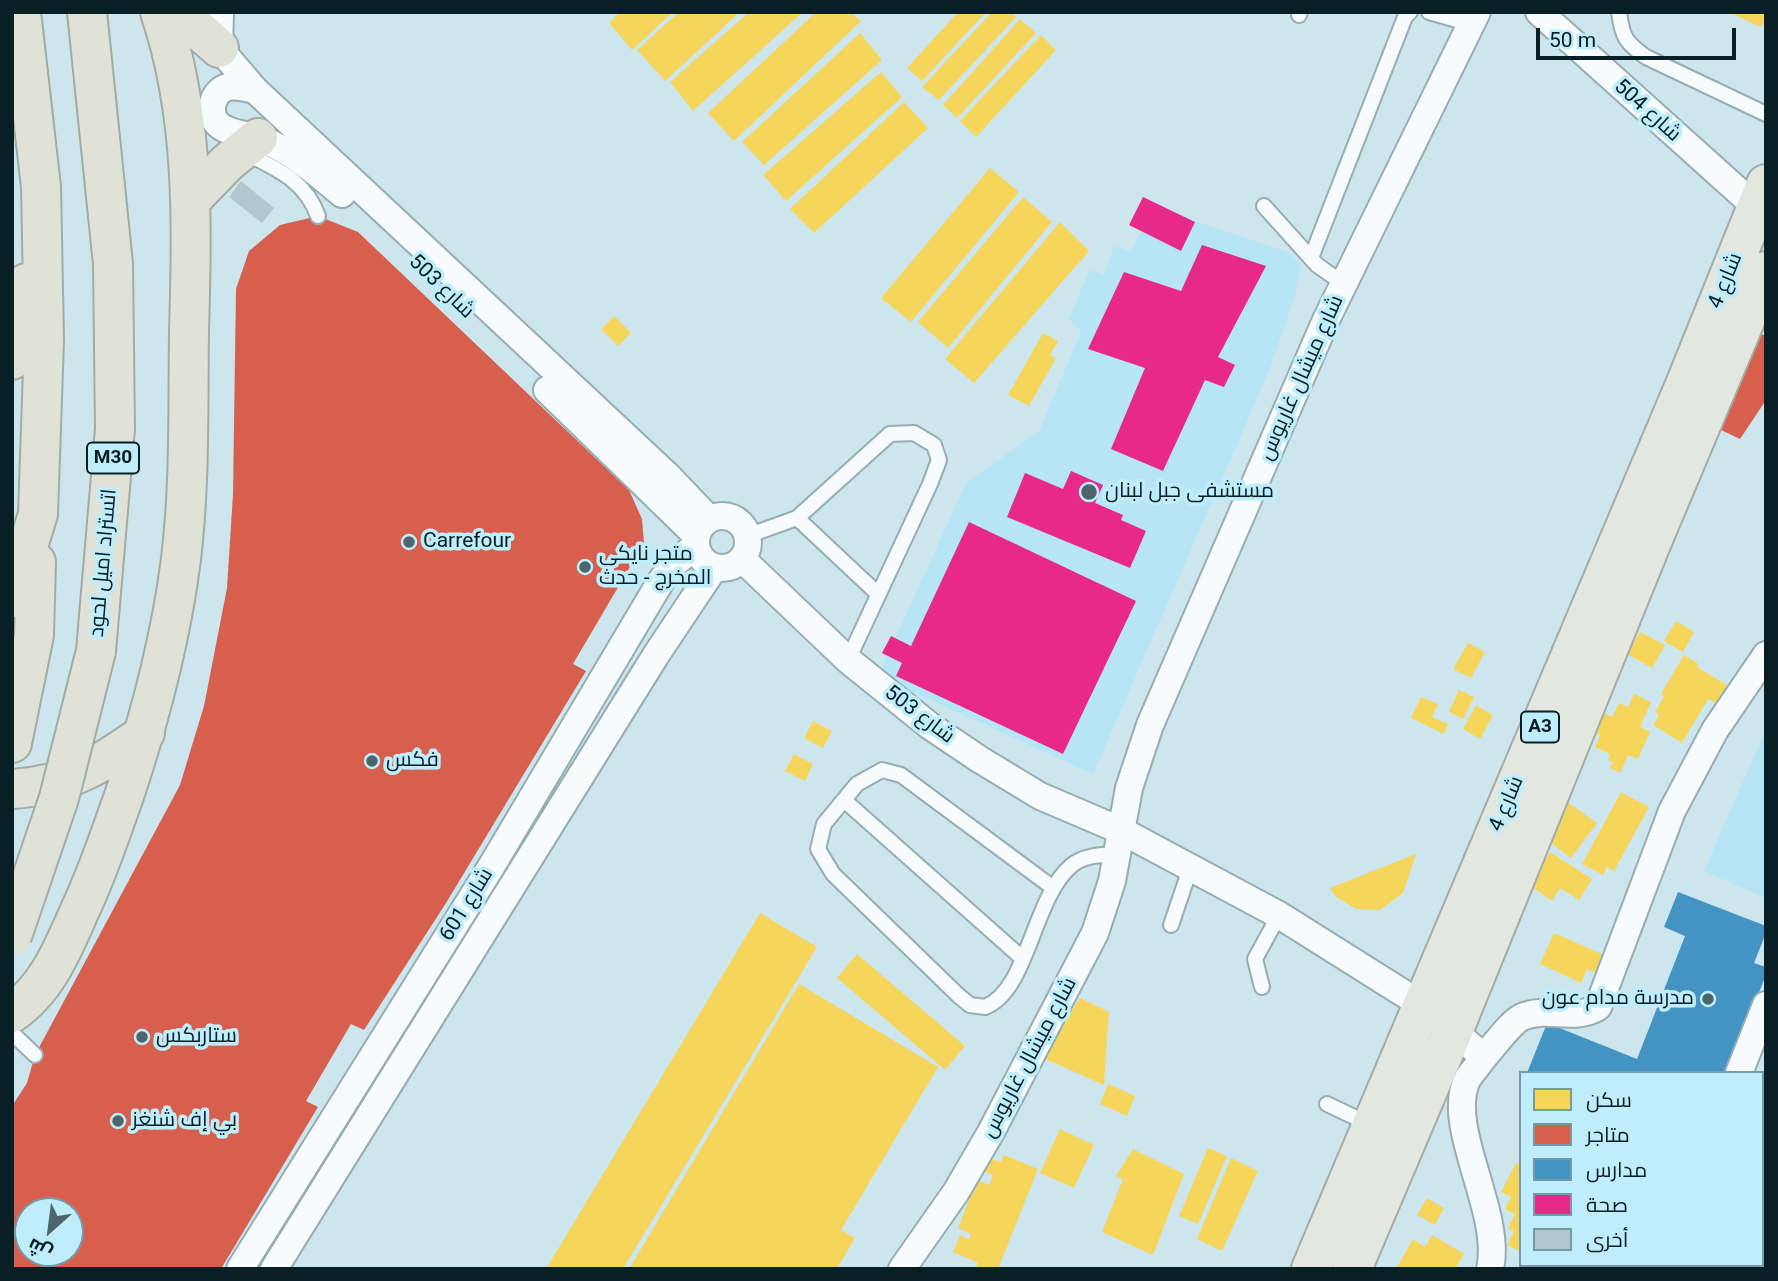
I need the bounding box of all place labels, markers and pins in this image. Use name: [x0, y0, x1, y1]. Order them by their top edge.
place label: مستشفى جبل لبنان: [1105, 479, 1274, 505]
marker: مستشفى جبل لبنان: [1079, 482, 1099, 502]
place label: Carrefour: [423, 529, 511, 555]
marker: Carrefour: [401, 534, 417, 550]
place label: متجر نايكي المخرج - حدث: [599, 542, 711, 592]
marker: متجر نايكي المخرج - حدث: [577, 559, 593, 575]
place label: فكس: [386, 748, 439, 774]
marker: فكس: [364, 753, 380, 769]
place label: مدرسة مدام عون: [1542, 986, 1694, 1012]
marker: مدرسة مدام عون: [1700, 991, 1716, 1007]
place label: ستاربكس: [156, 1024, 237, 1050]
marker: ستاربكس: [134, 1029, 150, 1045]
place label: بي إف شنغز: [132, 1108, 237, 1134]
marker: بي إف شنغز: [110, 1113, 126, 1129]

